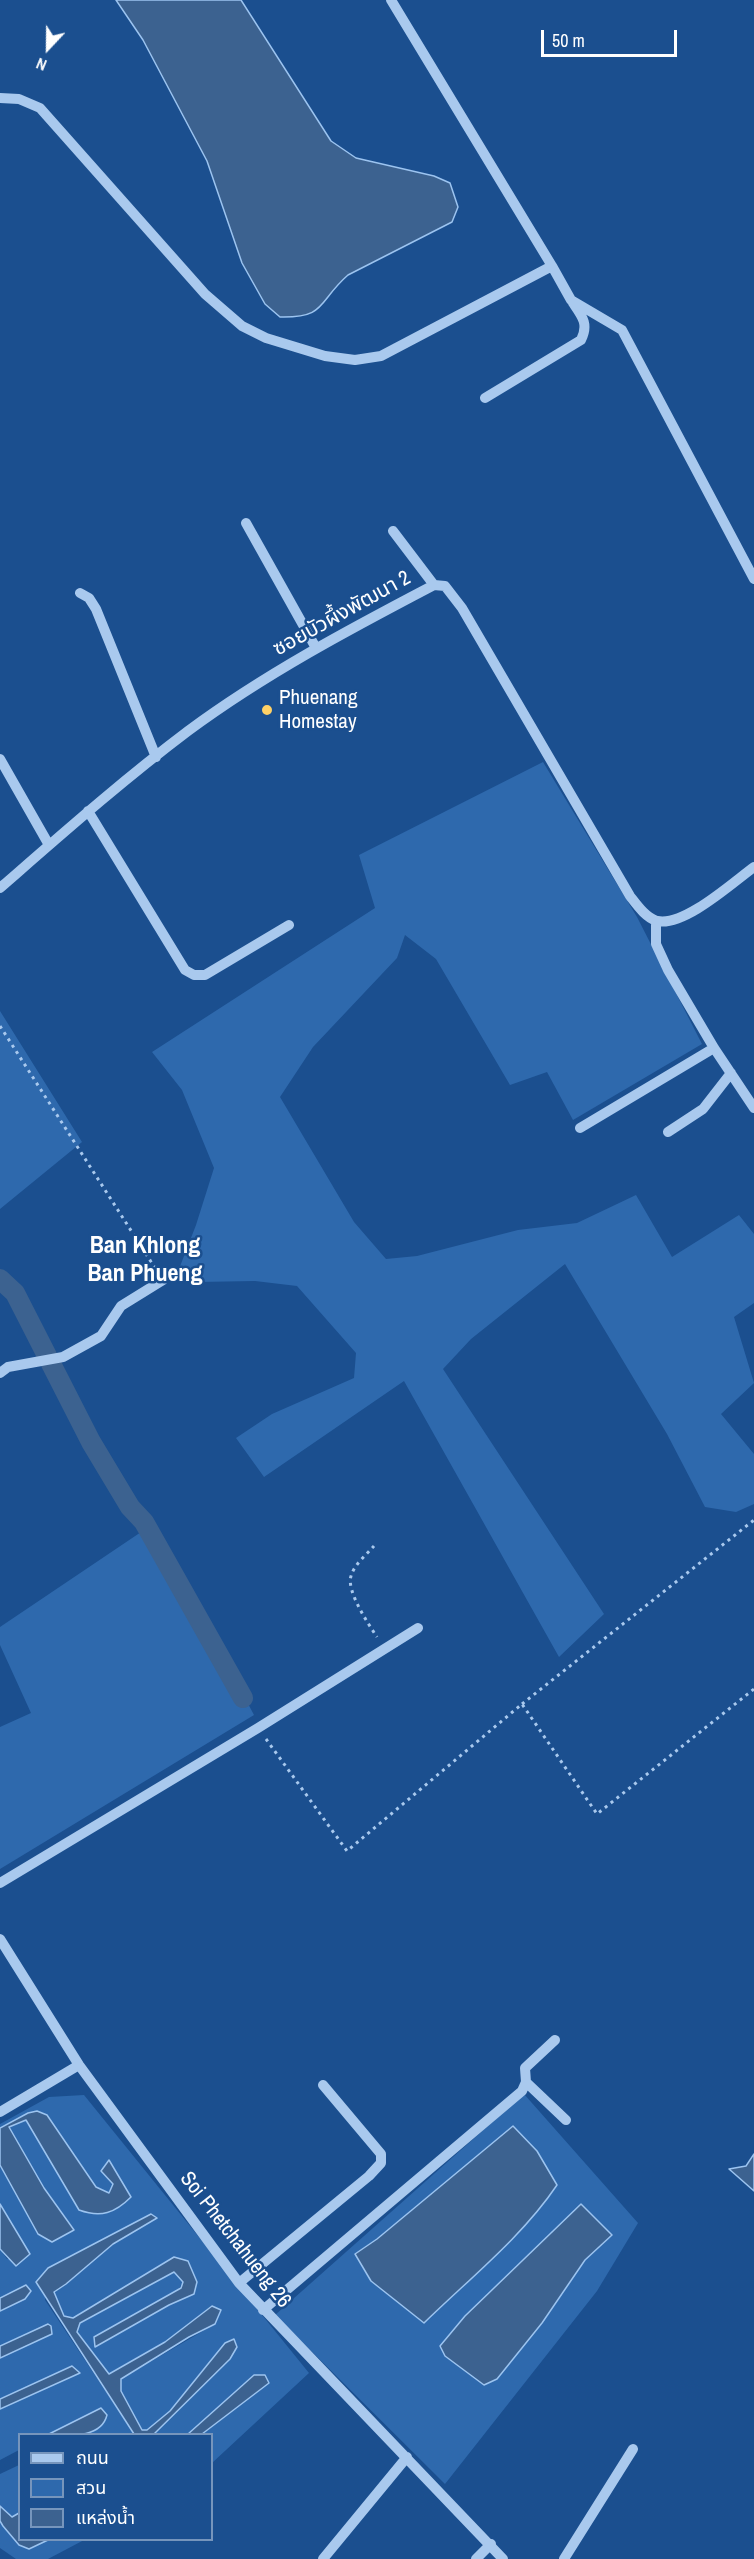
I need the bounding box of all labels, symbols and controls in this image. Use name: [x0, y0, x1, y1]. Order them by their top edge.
north arrow: [18, 18, 78, 78]
scale bar: [544, 18, 680, 56]
text: 50 m: [552, 28, 585, 53]
text: N: [33, 53, 50, 77]
street label: ซอยบัวผึ้งพัฒนา 2: [269, 566, 415, 662]
place label: Phuenang Homestay: [279, 685, 358, 735]
marker: Phuenang Homestay: [260, 703, 274, 717]
district label: Ban Khlong Ban Phueng: [88, 1233, 202, 1289]
street label: Soi Phetchahueng 26: [174, 2167, 296, 2313]
legend: [18, 2433, 213, 2541]
text: ถนน: [76, 2445, 109, 2470]
text: สวน: [76, 2475, 106, 2500]
text: แหล่งน้ำ: [76, 2505, 135, 2530]

